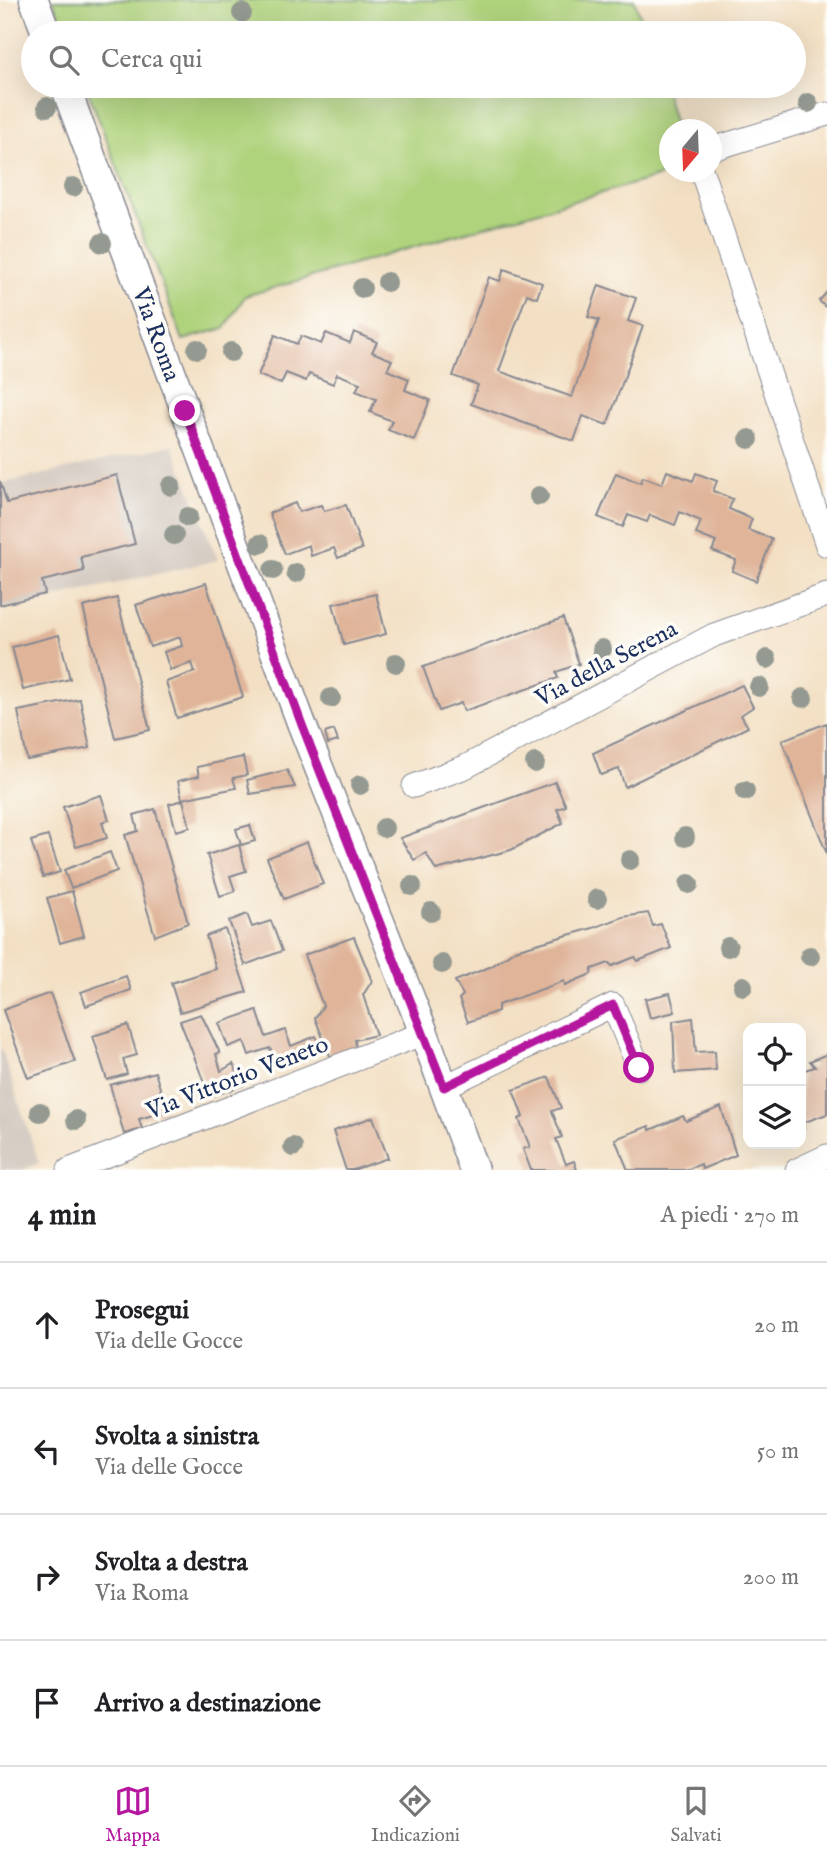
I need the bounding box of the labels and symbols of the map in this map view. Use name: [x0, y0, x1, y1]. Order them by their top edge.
north arrow: [659, 119, 722, 182]
street label: Via Roma: [124, 282, 187, 386]
route end: [169, 395, 200, 426]
street label: Via della Serena: [529, 614, 684, 715]
street label: Via Vittorio Veneto: [141, 1029, 333, 1128]
route start: [623, 1052, 654, 1083]

